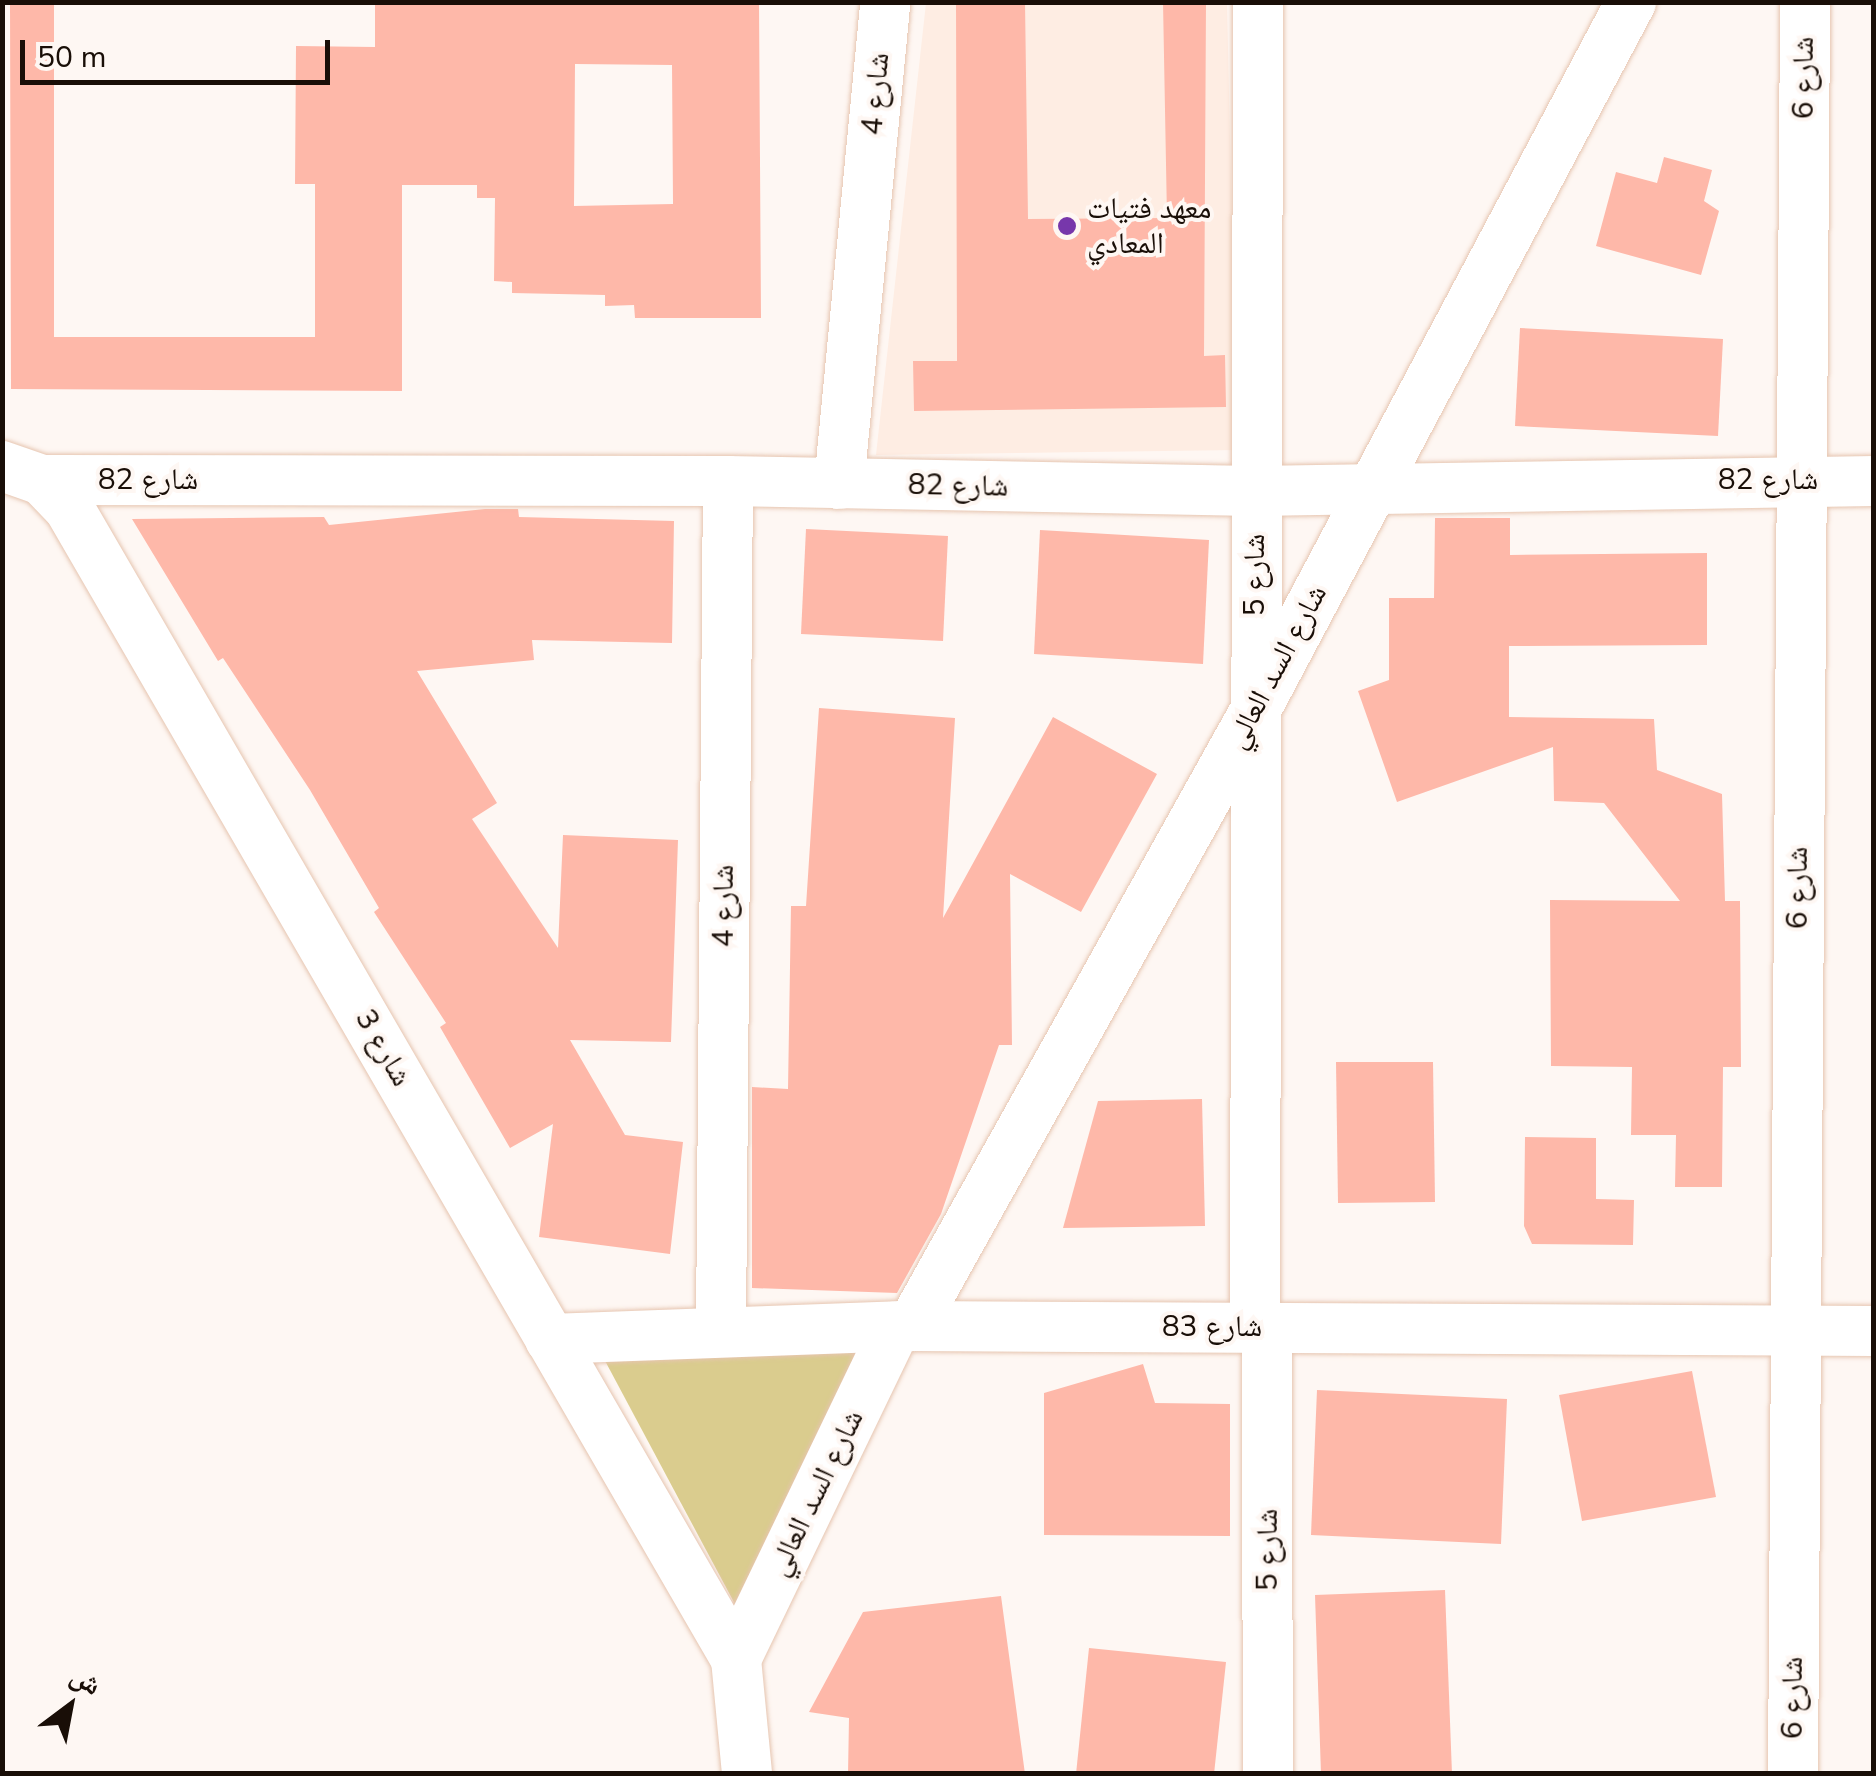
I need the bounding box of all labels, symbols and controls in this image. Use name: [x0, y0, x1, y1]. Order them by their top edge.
scale bar: [25, 20, 335, 82]
text: 50 m: [37, 37, 106, 78]
street label: شارع 6: [1786, 37, 1822, 119]
street label: شارع 4: [854, 51, 898, 137]
place label: معهد فتيات المعادي: [1087, 191, 1211, 262]
marker: معهد فتيات المعادي: [1056, 215, 1078, 237]
street label: شارع 82: [98, 462, 198, 498]
street label: شارع 82: [1718, 462, 1818, 498]
street label: شارع 82: [907, 467, 1009, 505]
street label: شارع 5: [1237, 534, 1273, 616]
street label: شارع السد العالي: [1219, 579, 1335, 755]
street label: شارع 6: [1780, 847, 1816, 929]
street label: شارع 4: [706, 865, 742, 947]
street label: شارع 3: [347, 1003, 419, 1093]
street label: شارع 83: [1162, 1309, 1262, 1345]
street label: شارع السد العالي: [760, 1404, 872, 1582]
street label: شارع 5: [1250, 1509, 1286, 1591]
north arrow: [20, 1656, 120, 1756]
text: ش: [63, 1657, 109, 1705]
street label: شارع 6: [1775, 1657, 1811, 1739]

